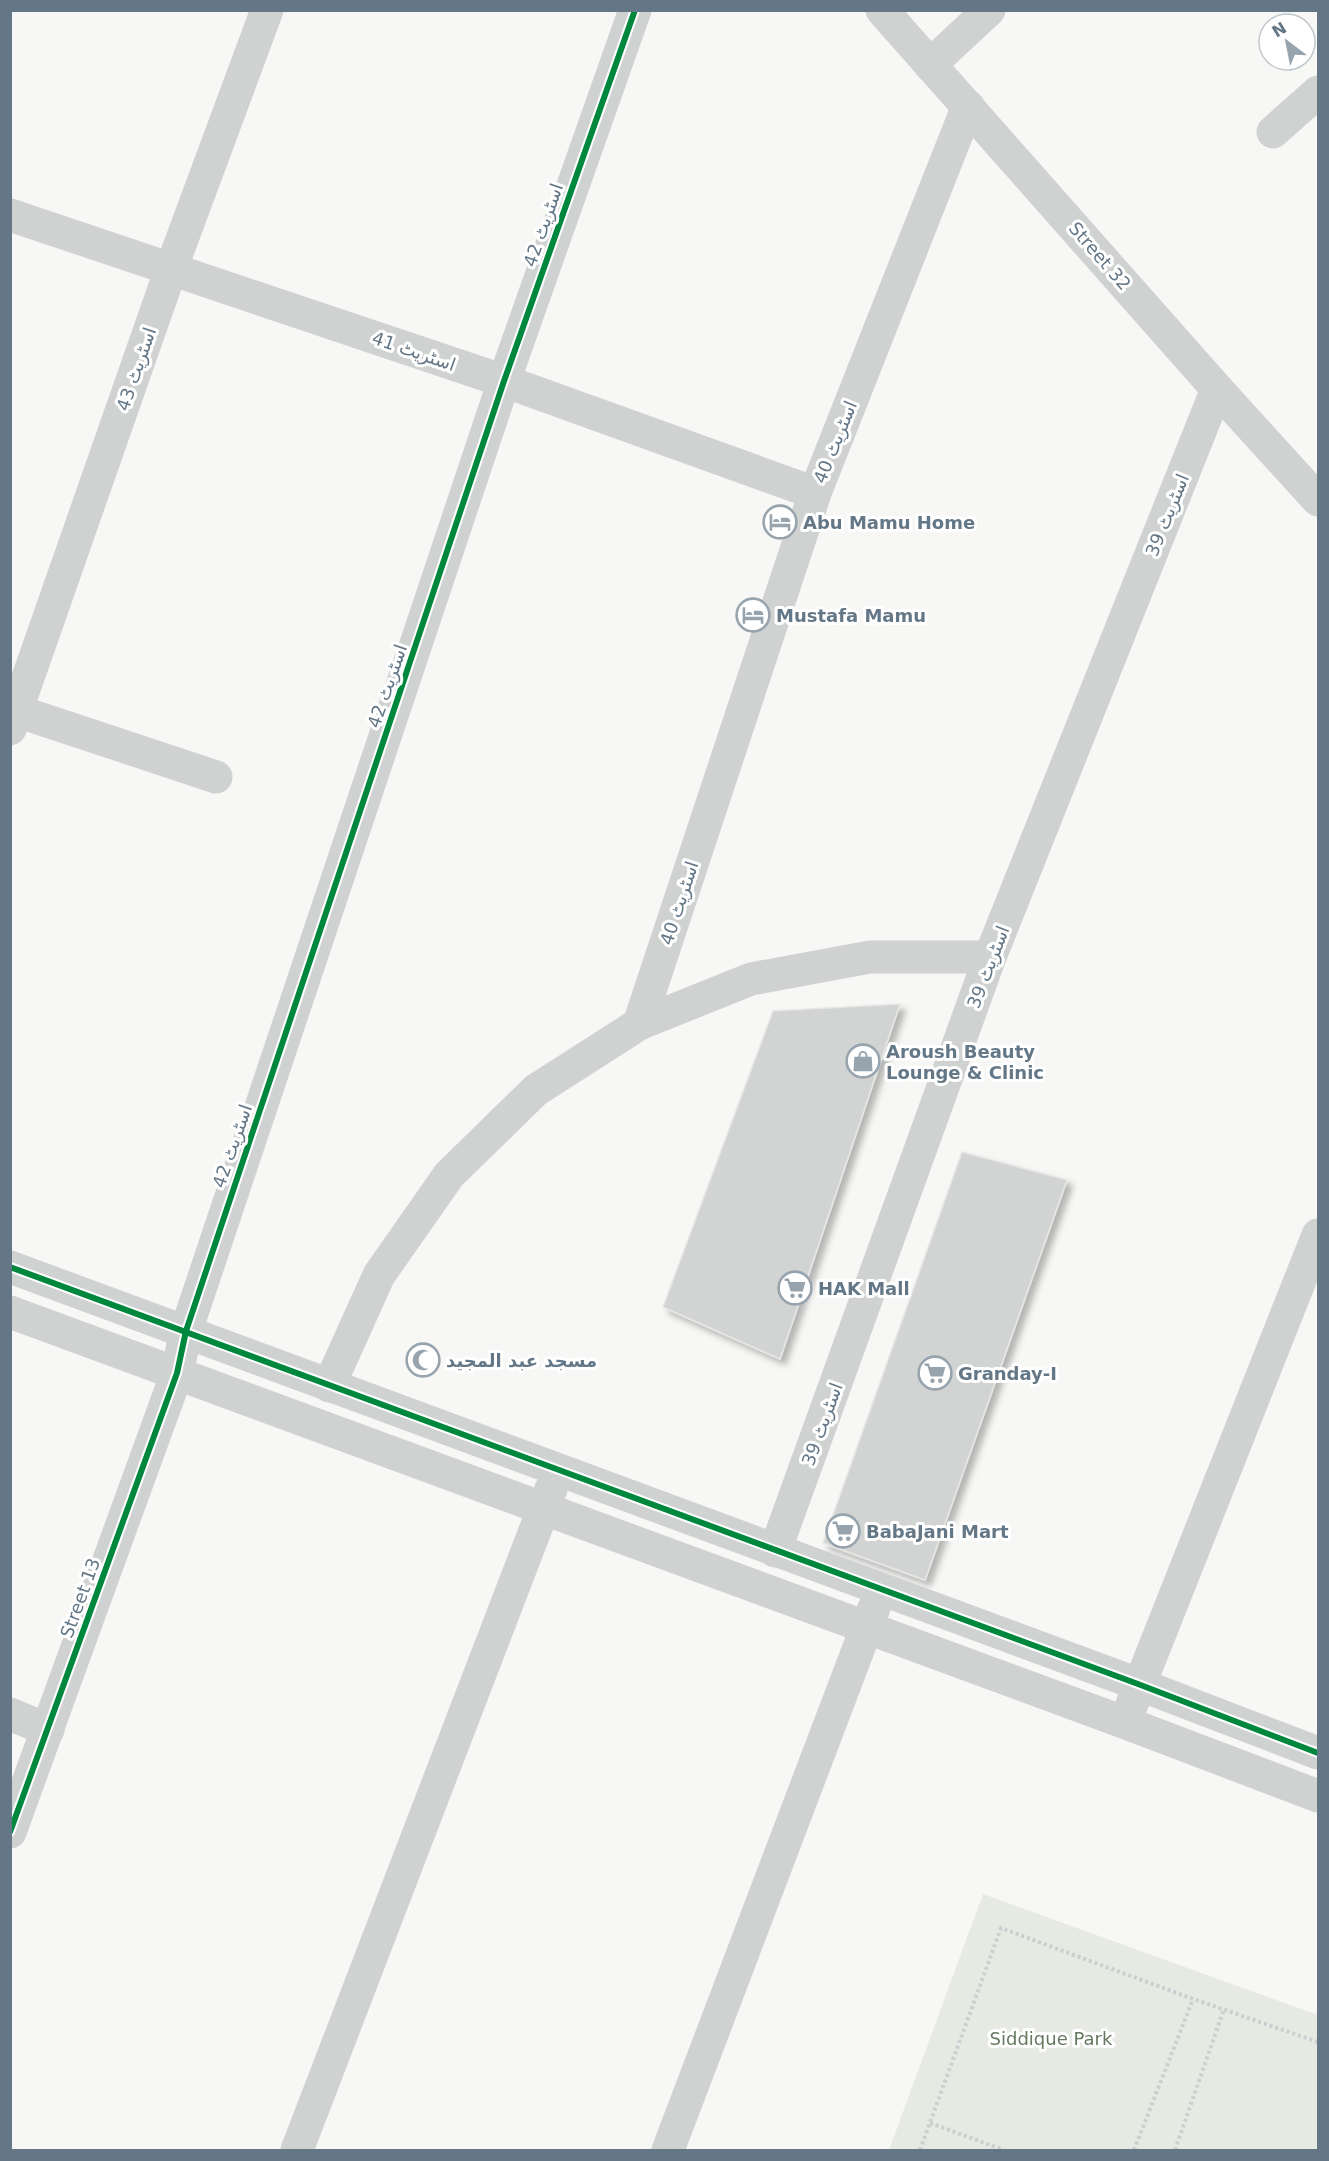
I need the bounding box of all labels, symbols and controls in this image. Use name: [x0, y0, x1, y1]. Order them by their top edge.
north arrow: [1257, 12, 1317, 72]
text: N: [1269, 18, 1290, 41]
street label: اسٹریٹ 42: [519, 181, 568, 270]
street label: Street 32: [1065, 218, 1135, 294]
street label: اسٹریٹ 43: [112, 325, 161, 414]
street label: اسٹریٹ 41: [369, 327, 458, 376]
street label: اسٹریٹ 40: [809, 398, 862, 487]
street label: اسٹریٹ 39: [1141, 471, 1194, 560]
hotel icon: Abu Mamu Home: [762, 504, 798, 540]
place label: Abu Mamu Home: [803, 512, 975, 533]
hotel icon: Mustafa Mamu: [735, 597, 771, 633]
place label: Mustafa Mamu: [776, 605, 926, 626]
street label: اسٹریٹ 42: [363, 642, 412, 731]
street label: اسٹریٹ 40: [656, 858, 703, 948]
street label: اسٹریٹ 39: [963, 923, 1014, 1012]
place label: Aroush Beauty Lounge & Clinic: [886, 1041, 1044, 1083]
shop icon: Aroush Beauty Lounge & Clinic: [845, 1043, 881, 1079]
street label: اسٹریٹ 42: [208, 1102, 257, 1191]
supermarket icon: HAK Mall: [777, 1270, 813, 1306]
place label: HAK Mall: [818, 1278, 910, 1299]
mosque icon: مسجد عبد المجید: [405, 1342, 441, 1378]
place label: مسجد عبد المجید: [446, 1350, 597, 1371]
supermarket icon: Granday-I: [917, 1355, 953, 1391]
place label: Granday-I: [958, 1363, 1057, 1384]
street label: اسٹریٹ 39: [797, 1380, 848, 1469]
supermarket icon: BabaJani Mart: [825, 1513, 861, 1549]
place label: BabaJani Mart: [866, 1521, 1009, 1542]
street label: Street 13: [56, 1555, 104, 1641]
park label: Siddique Park: [990, 2028, 1113, 2049]

